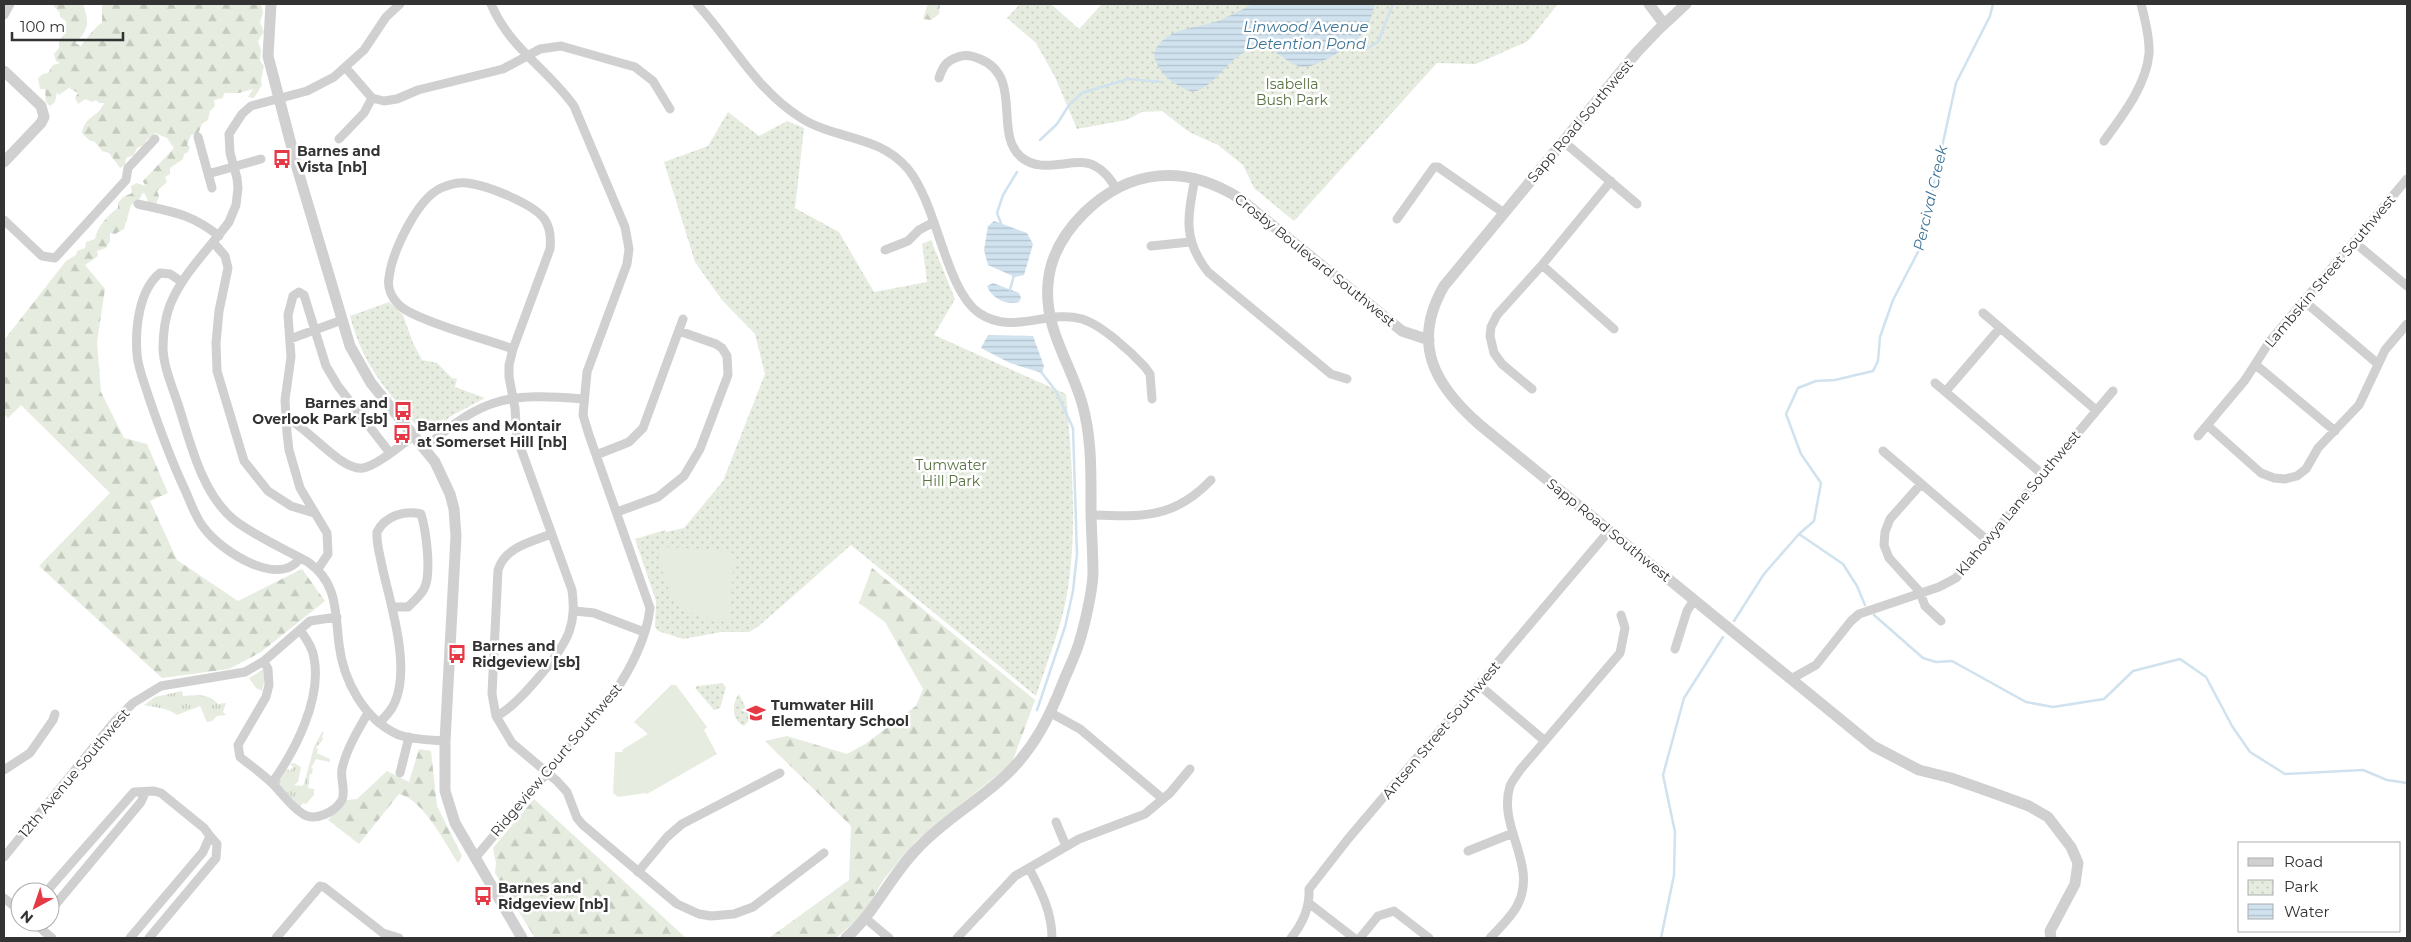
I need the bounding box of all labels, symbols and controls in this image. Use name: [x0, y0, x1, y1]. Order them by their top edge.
scale bar: [12, 10, 124, 42]
text: 100 m: [20, 17, 65, 36]
water label: Linwood Avenue Detention Pond: [1243, 17, 1369, 53]
street label: Sapp Road Southwest: [1523, 56, 1637, 186]
park label: Isabella Bush Park: [1256, 75, 1329, 109]
place label: Barnes and Vista [nb]: [296, 142, 380, 176]
water label: Percival Creek: [1909, 142, 1952, 253]
bus stop icon: Barnes and Vista [nb]: [271, 148, 293, 170]
street label: Crosby Boulevard Southwest: [1231, 190, 1399, 331]
street label: Lambskin Street Southwest: [2261, 191, 2399, 351]
place label: Barnes and Overlook Park [sb]: [252, 394, 388, 428]
bus stop icon: Barnes and Overlook Park [sb]: [392, 400, 414, 422]
place label: Barnes and Montair at Somerset Hill [nb]: [417, 417, 567, 451]
bus stop icon: Barnes and Montair at Somerset Hill [nb]: [391, 423, 413, 445]
street label: Klahowya Lane Southwest: [1952, 426, 2084, 579]
park label: Tumwater Hill Park: [915, 456, 987, 490]
street label: Sapp Road Southwest: [1543, 474, 1675, 586]
place label: Barnes and Ridgeview [sb]: [472, 637, 580, 671]
bus stop icon: Barnes and Ridgeview [sb]: [446, 643, 468, 665]
street label: Antsen Street Southwest: [1378, 657, 1504, 803]
street label: Ridgeview Court Southwest: [487, 679, 626, 840]
place label: Tumwater Hill Elementary School: [771, 696, 909, 730]
school or university icon: Tumwater Hill Elementary School: [745, 702, 767, 724]
street label: 12th Avenue Southwest: [15, 704, 134, 841]
legend: [2238, 842, 2401, 932]
text: Road: [2284, 852, 2323, 871]
text: Park: [2284, 877, 2318, 896]
place label: Barnes and Ridgeview [nb]: [498, 879, 609, 913]
north arrow: [10, 882, 60, 932]
bus stop icon: Barnes and Ridgeview [nb]: [472, 885, 494, 907]
text: Water: [2284, 902, 2330, 921]
text: N: [17, 906, 37, 927]

